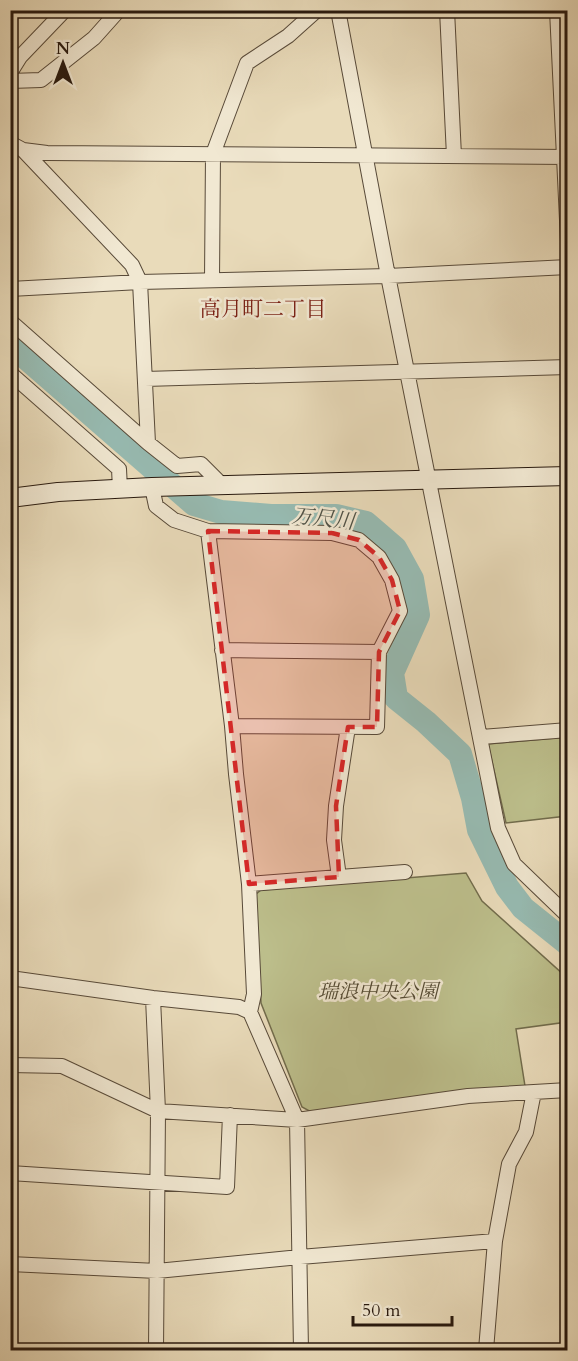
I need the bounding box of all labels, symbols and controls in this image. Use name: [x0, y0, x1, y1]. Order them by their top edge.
north arrow: [33, 33, 93, 93]
text: N: [56, 38, 70, 60]
district label: 高月町二丁目: [200, 295, 326, 324]
water label: 万尺川: [290, 501, 358, 537]
park label: 瑞浪中央公園: [318, 978, 441, 1005]
scale bar: [353, 1289, 452, 1327]
text: 50 m: [362, 1298, 401, 1323]

